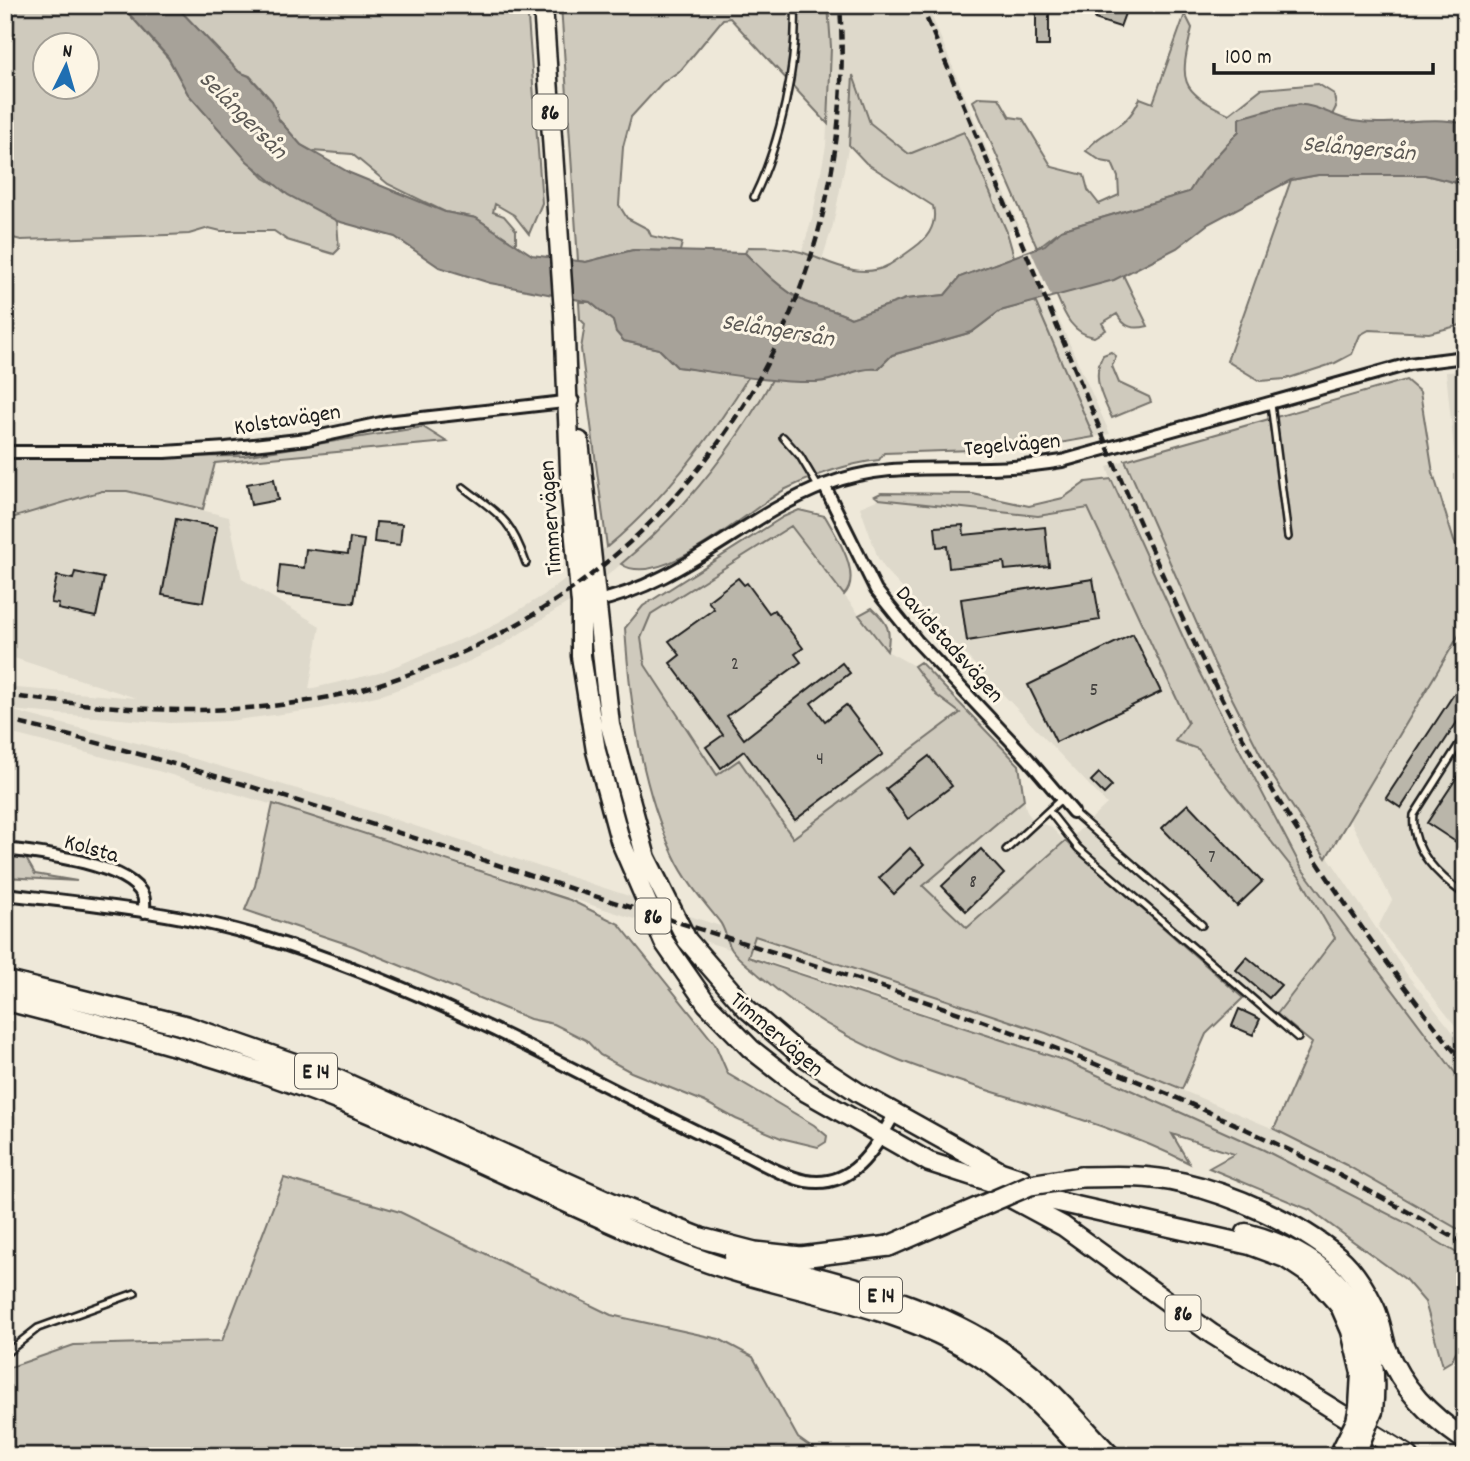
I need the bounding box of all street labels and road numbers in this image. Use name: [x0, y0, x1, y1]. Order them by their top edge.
road number: 86: [532, 94, 568, 130]
street label: Kolstavägen: [232, 397, 343, 446]
street label: Tegelvägen: [963, 426, 1062, 467]
street label: Timmervägen: [532, 459, 573, 577]
street label: Davidstadsvägen: [886, 579, 1010, 712]
street label: Kolsta: [60, 827, 123, 874]
road number: 86: [636, 898, 670, 934]
street label: Timmervägen: [721, 985, 830, 1086]
road number: E 14: [295, 1054, 337, 1088]
road number: E 14: [860, 1278, 902, 1312]
road number: 86: [1166, 1296, 1200, 1330]

